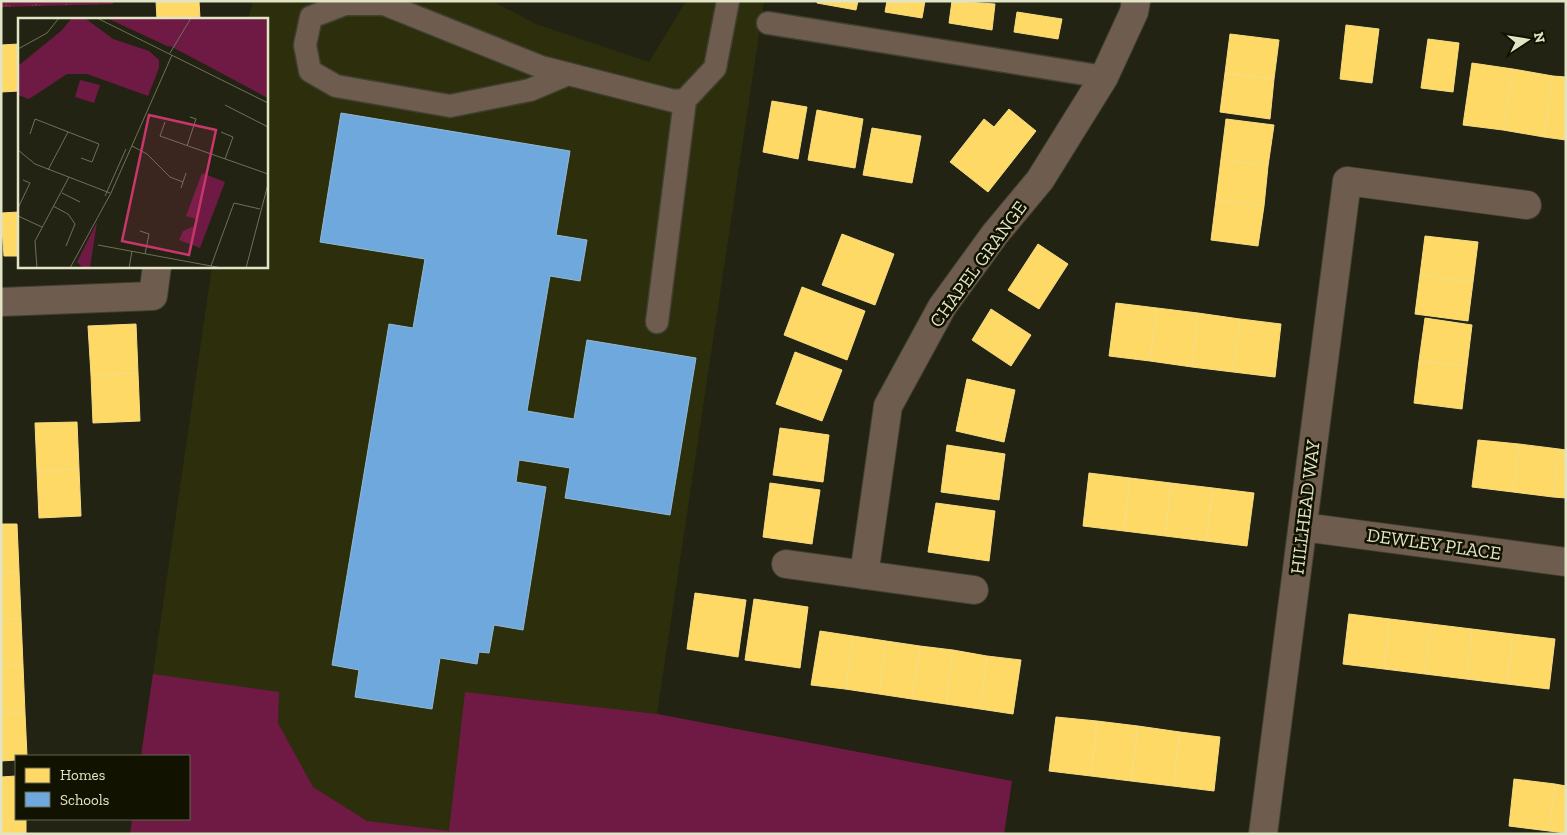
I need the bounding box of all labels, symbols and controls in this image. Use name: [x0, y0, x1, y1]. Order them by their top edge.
north arrow: [1502, 15, 1552, 65]
inset map: [18, 18, 268, 268]
text: N: [1530, 30, 1549, 45]
street label: CHAPEL GRANGE: [925, 196, 1031, 332]
street label: HILLHEAD WAY: [1285, 438, 1325, 576]
street label: DEWLEY PLACE: [1365, 523, 1503, 565]
legend: [15, 755, 190, 820]
text: Homes: [60, 766, 105, 784]
text: Schools: [60, 791, 109, 809]

